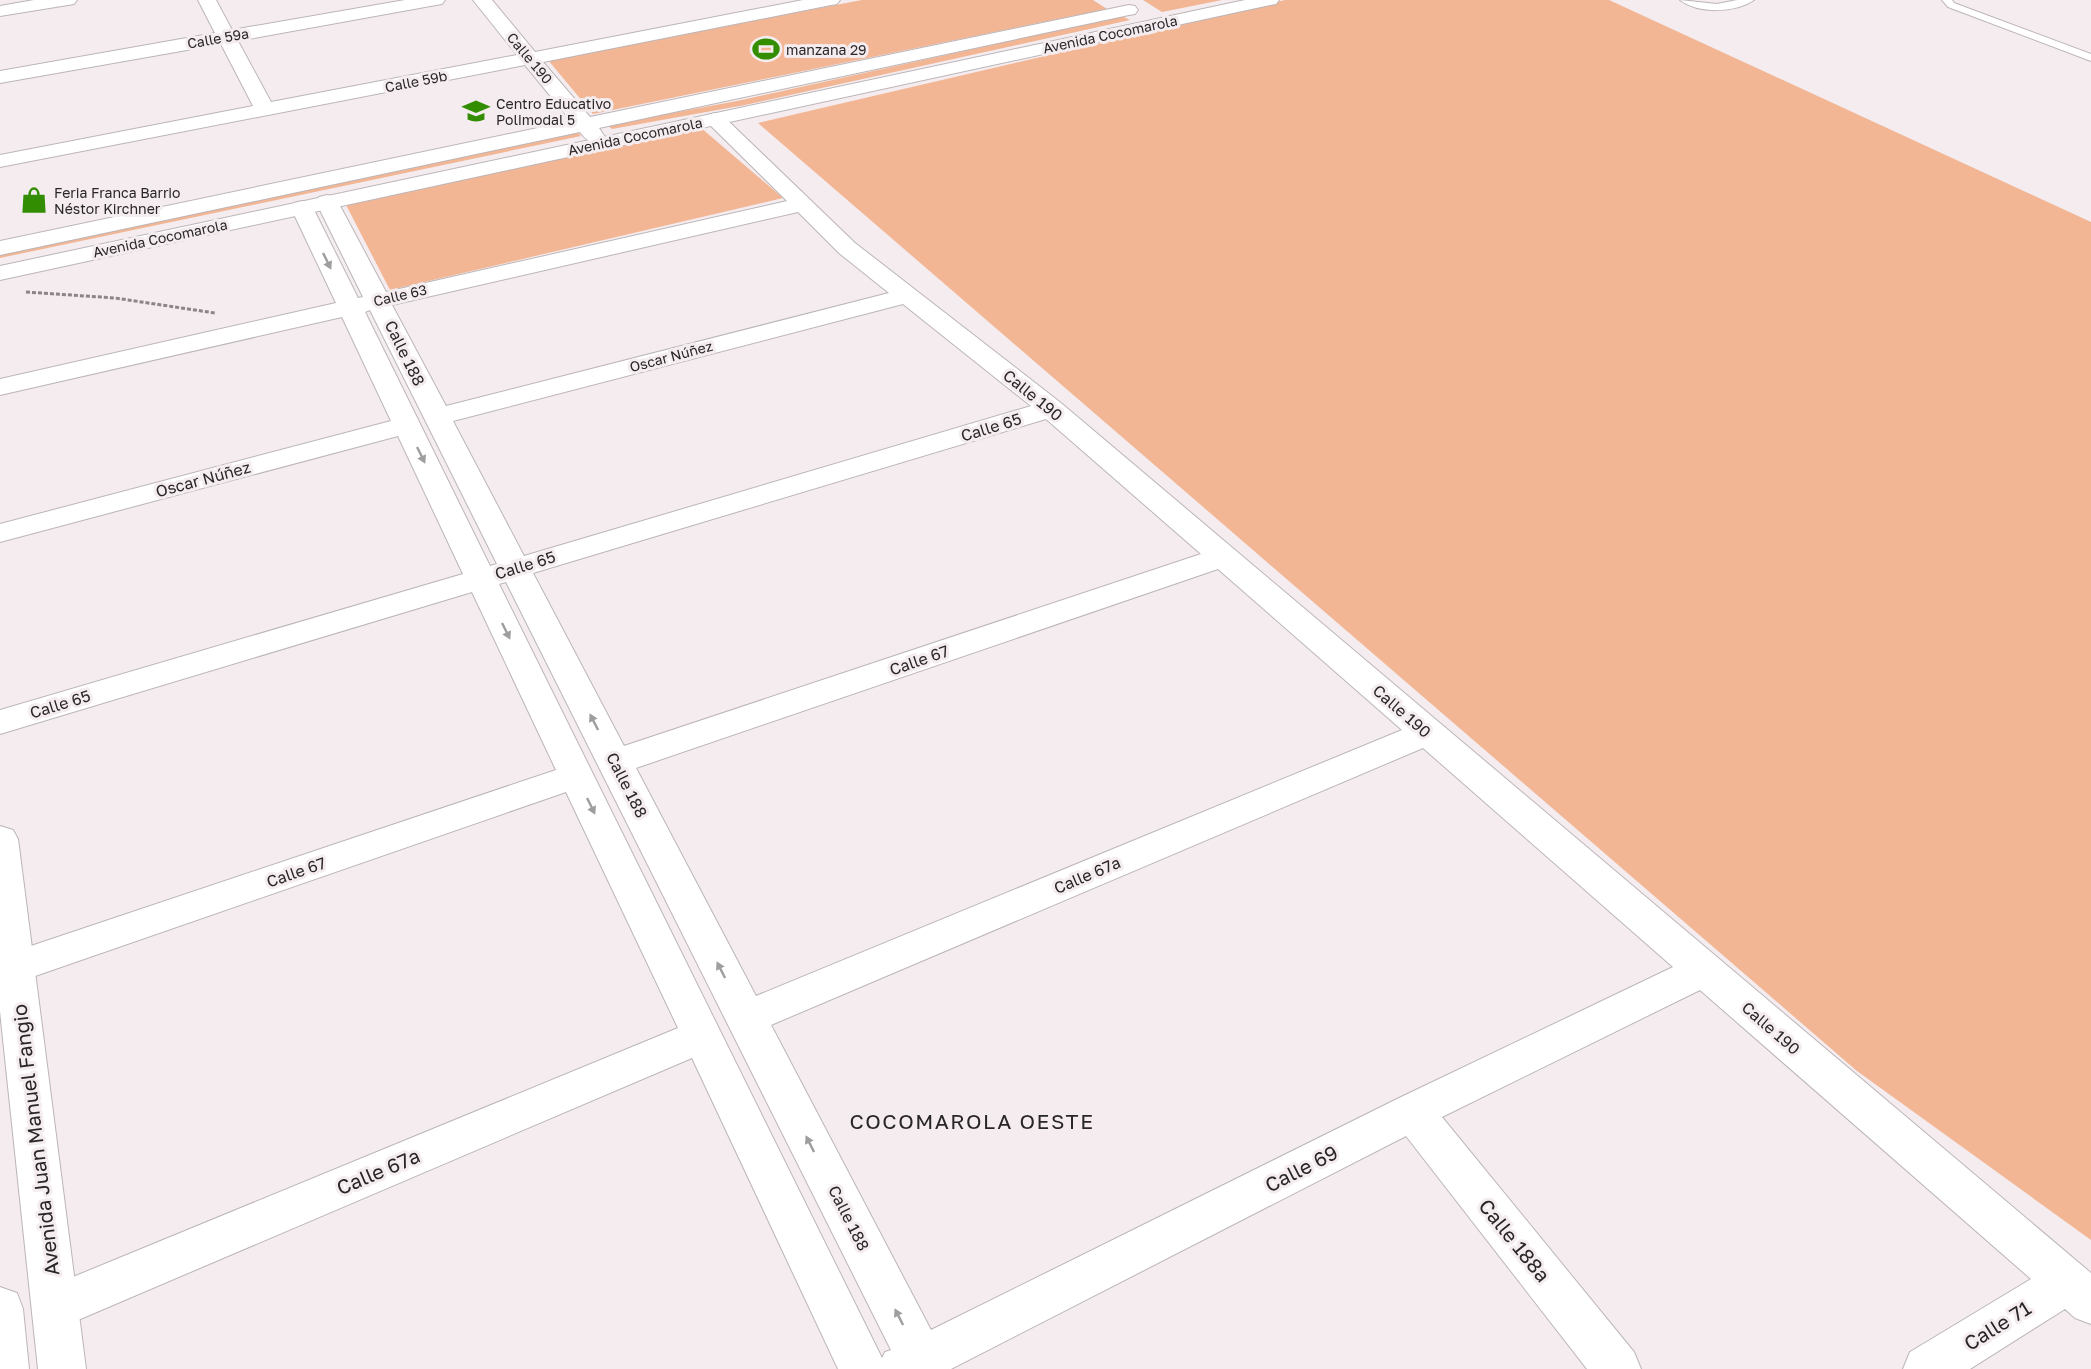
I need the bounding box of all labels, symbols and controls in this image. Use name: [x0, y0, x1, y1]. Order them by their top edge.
street label: Avenida Cocomarola: [1041, 11, 1179, 57]
street label: Calle 59a: [186, 24, 250, 52]
street label: Calle 190: [504, 29, 556, 87]
sports icon: manzana 29: [751, 34, 781, 64]
place label: manzana 29: [786, 41, 867, 58]
street label: Calle 59b: [383, 67, 449, 95]
place label: Centro Educativo Polimodal 5: [496, 95, 611, 128]
school or university icon: Centro Educativo Polimodal 5: [461, 96, 491, 126]
street label: Avenida Cocomarola: [566, 113, 704, 159]
place label: Feria Franca Barrio Néstor Kirchner: [54, 184, 181, 217]
shop icon: Feria Franca Barrio Néstor Kirchner: [19, 185, 49, 215]
street label: Avenida Cocomarola: [91, 215, 229, 261]
one-way arrow: [322, 252, 332, 269]
street label: Calle 63: [372, 281, 428, 309]
street label: Calle 188: [381, 317, 429, 389]
street label: Oscar Núñez: [628, 337, 714, 375]
street label: Calle 190: [999, 365, 1067, 425]
street label: Calle 65: [958, 408, 1024, 446]
one-way arrow: [416, 447, 426, 464]
street label: Oscar Núñez: [153, 457, 253, 501]
street label: Calle 65: [492, 546, 558, 584]
one-way arrow: [501, 622, 510, 639]
street label: Calle 67: [887, 641, 951, 679]
street label: Calle 190: [1369, 680, 1435, 742]
street label: Calle 65: [27, 685, 93, 723]
one-way arrow: [590, 713, 599, 730]
street label: Calle 188: [602, 749, 652, 821]
one-way arrow: [586, 798, 595, 815]
street label: Calle 67a: [1051, 852, 1123, 898]
street label: Calle 67: [264, 853, 328, 891]
one-way arrow: [716, 961, 726, 978]
street label: Calle 190: [1738, 997, 1804, 1059]
street label: Avenida Juan Manuel Fangio: [6, 1003, 64, 1277]
district label: COCOMAROLA OESTE: [850, 1108, 1094, 1134]
one-way arrow: [805, 1135, 815, 1152]
street label: Calle 69: [1261, 1140, 1341, 1196]
street label: Calle 67a: [333, 1143, 423, 1199]
street label: Calle 188: [824, 1182, 874, 1254]
street label: Calle 188a: [1474, 1194, 1556, 1286]
street label: Calle 71: [1959, 1295, 2035, 1355]
one-way arrow: [895, 1308, 905, 1326]

